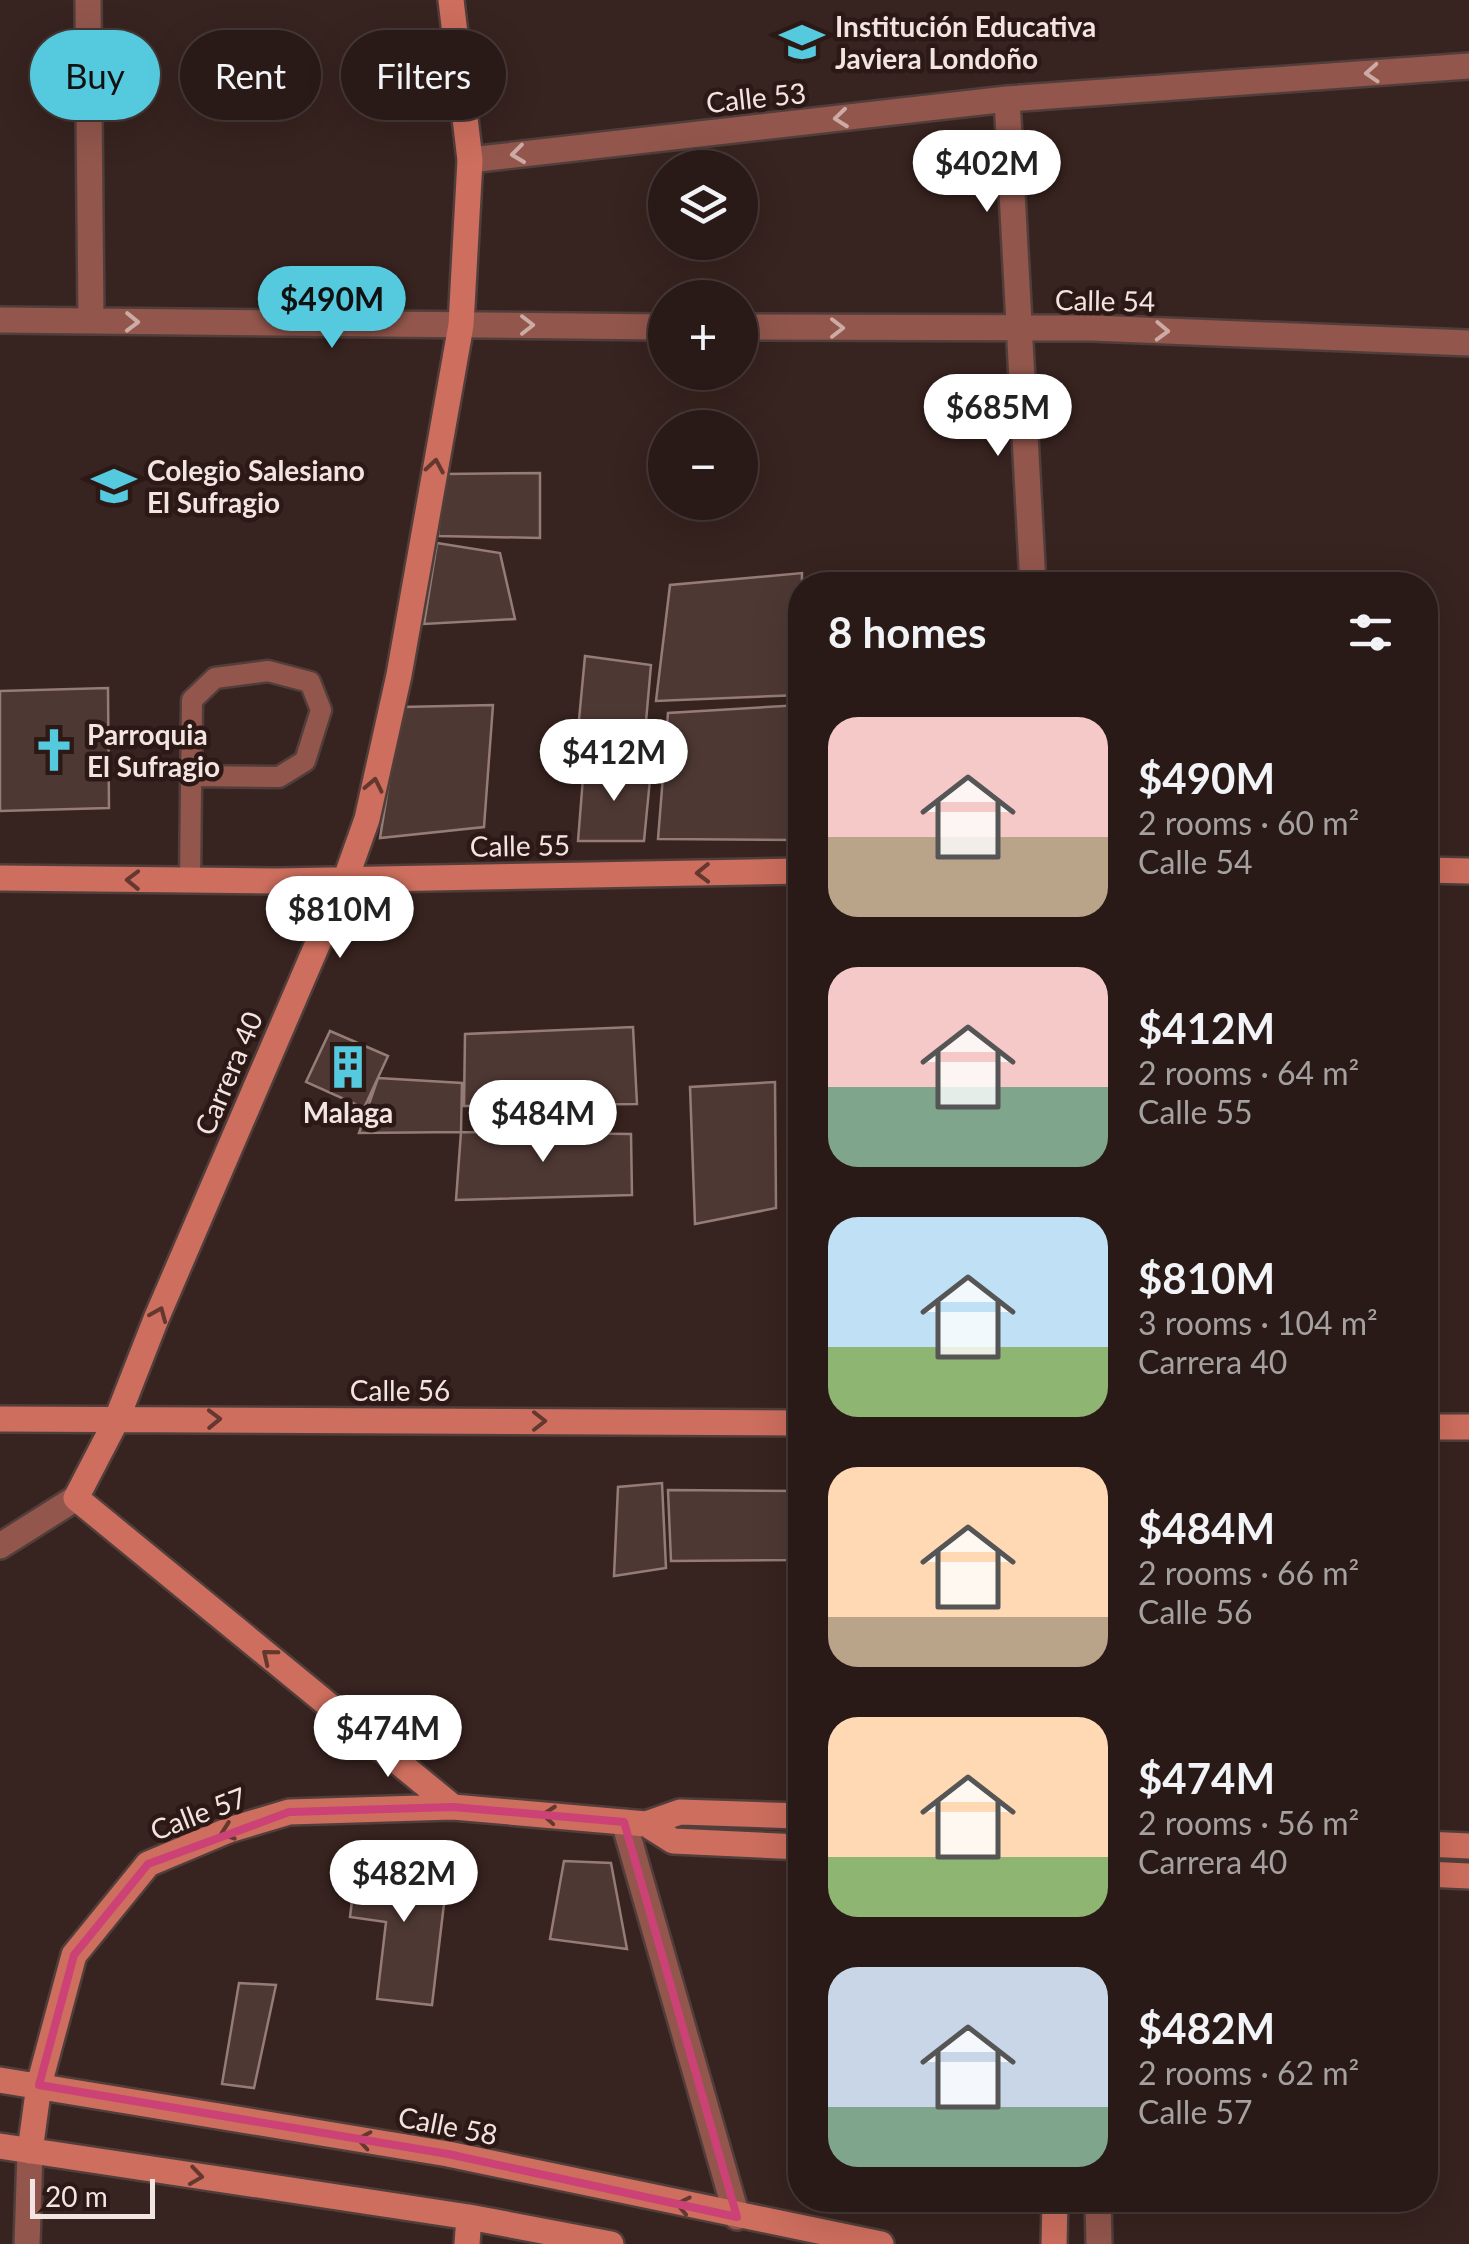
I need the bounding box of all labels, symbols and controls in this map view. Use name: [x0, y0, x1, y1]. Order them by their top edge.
place label: Institución Educativa Javiera Londoño: [835, 9, 1096, 75]
school or university icon: Institución Educativa Javiera Londoño: [778, 18, 826, 66]
chip: Buy: [30, 30, 160, 120]
chip: Rent: [180, 30, 321, 120]
chip: Filters: [341, 30, 506, 120]
one-way arrow: [1363, 62, 1379, 83]
street label: Calle 53: [704, 75, 808, 119]
one-way arrow: [832, 107, 848, 128]
pin: $402M: [917, 130, 1057, 215]
one-way arrow: [509, 143, 525, 164]
text: $402M: [935, 143, 1039, 182]
map controls: [648, 150, 758, 520]
button: layers: [648, 150, 758, 260]
pin: $490M: [262, 266, 402, 351]
text: $490M: [280, 279, 384, 318]
button: +: [648, 280, 758, 390]
street label: Calle 54: [1055, 282, 1155, 318]
one-way arrow: [125, 311, 141, 332]
one-way arrow: [520, 315, 536, 336]
one-way arrow: [830, 317, 846, 339]
one-way arrow: [1155, 320, 1171, 341]
pin: $685M: [928, 374, 1068, 459]
text: $685M: [946, 387, 1050, 426]
button: −: [648, 410, 758, 520]
place label: Colegio Salesiano El Sufragio: [147, 453, 365, 519]
one-way arrow: [424, 458, 445, 474]
school or university icon: Colegio Salesiano El Sufragio: [90, 462, 138, 510]
icon: filters: [1343, 605, 1398, 660]
text: 8 homes: [828, 607, 986, 657]
place label: Parroquia El Sufragio: [87, 717, 220, 783]
pin: $412M: [544, 719, 684, 804]
church icon: Parroquia El Sufragio: [30, 726, 78, 774]
text: $412M: [562, 732, 666, 771]
text: $490M: [1138, 753, 1275, 803]
icon: home: [908, 757, 1028, 877]
one-way arrow: [362, 777, 383, 794]
text: 2 rooms · 60 m²: [1138, 803, 1359, 842]
street label: Calle 55: [470, 827, 570, 863]
text: Calle 54: [1138, 842, 1253, 881]
one-way arrow: [694, 862, 710, 883]
one-way arrow: [124, 869, 140, 891]
pin: $810M: [270, 876, 410, 961]
text: $810M: [288, 889, 392, 928]
text: $412M: [1138, 1003, 1275, 1053]
street label: Carrera 40: [187, 1006, 269, 1140]
icon: home: [908, 1007, 1028, 1127]
building icon: Malaga: [324, 1043, 372, 1091]
text: 2 rooms · 64 m²: [1138, 1053, 1359, 1092]
pin: $484M: [473, 1080, 613, 1165]
text: Calle 55: [1138, 1092, 1253, 1131]
text: $484M: [491, 1093, 595, 1132]
place label: Malaga: [303, 1095, 393, 1129]
text: $810M: [1138, 1253, 1275, 1303]
icon: home: [908, 1257, 1028, 1377]
text: 3 rooms · 104 m²: [1138, 1303, 1378, 1342]
one-way arrow: [147, 1306, 167, 1323]
text: Carrera 40: [1138, 1342, 1287, 1381]
street label: Calle 56: [350, 1373, 450, 1407]
one-way arrow: [206, 1409, 222, 1430]
one-way arrow: [531, 1411, 547, 1432]
text: $484M: [1138, 1503, 1275, 1553]
icon: home: [908, 1507, 1028, 1627]
text: 2 rooms · 66 m²: [1138, 1553, 1359, 1592]
text: Calle 56: [1138, 1592, 1253, 1631]
one-way arrow: [262, 1650, 280, 1668]
pin: $474M: [318, 1695, 458, 1780]
text: $474M: [336, 1708, 440, 1747]
text: $474M: [1138, 1753, 1275, 1803]
icon: home: [908, 1757, 1028, 1877]
street label: Calle 57: [145, 1779, 251, 1847]
text: 2 rooms · 56 m²: [1138, 1803, 1359, 1842]
one-way arrow: [540, 1805, 556, 1827]
one-way arrow: [220, 1820, 237, 1841]
pin: $482M: [334, 1840, 474, 1925]
text: Carrera 40: [1138, 1842, 1287, 1881]
text: $482M: [352, 1853, 456, 1892]
text: $482M: [1138, 2003, 1275, 2053]
icon: home: [908, 2007, 1028, 2127]
text: 2 rooms · 62 m²: [1138, 2053, 1359, 2092]
text: Calle 57: [1138, 2092, 1253, 2131]
street label: Calle 58: [396, 2099, 500, 2151]
one-way arrow: [356, 2130, 372, 2151]
one-way arrow: [187, 2165, 204, 2186]
scale bar: [30, 2174, 155, 2218]
text: 20 m: [45, 2179, 108, 2213]
one-way arrow: [675, 2196, 692, 2217]

